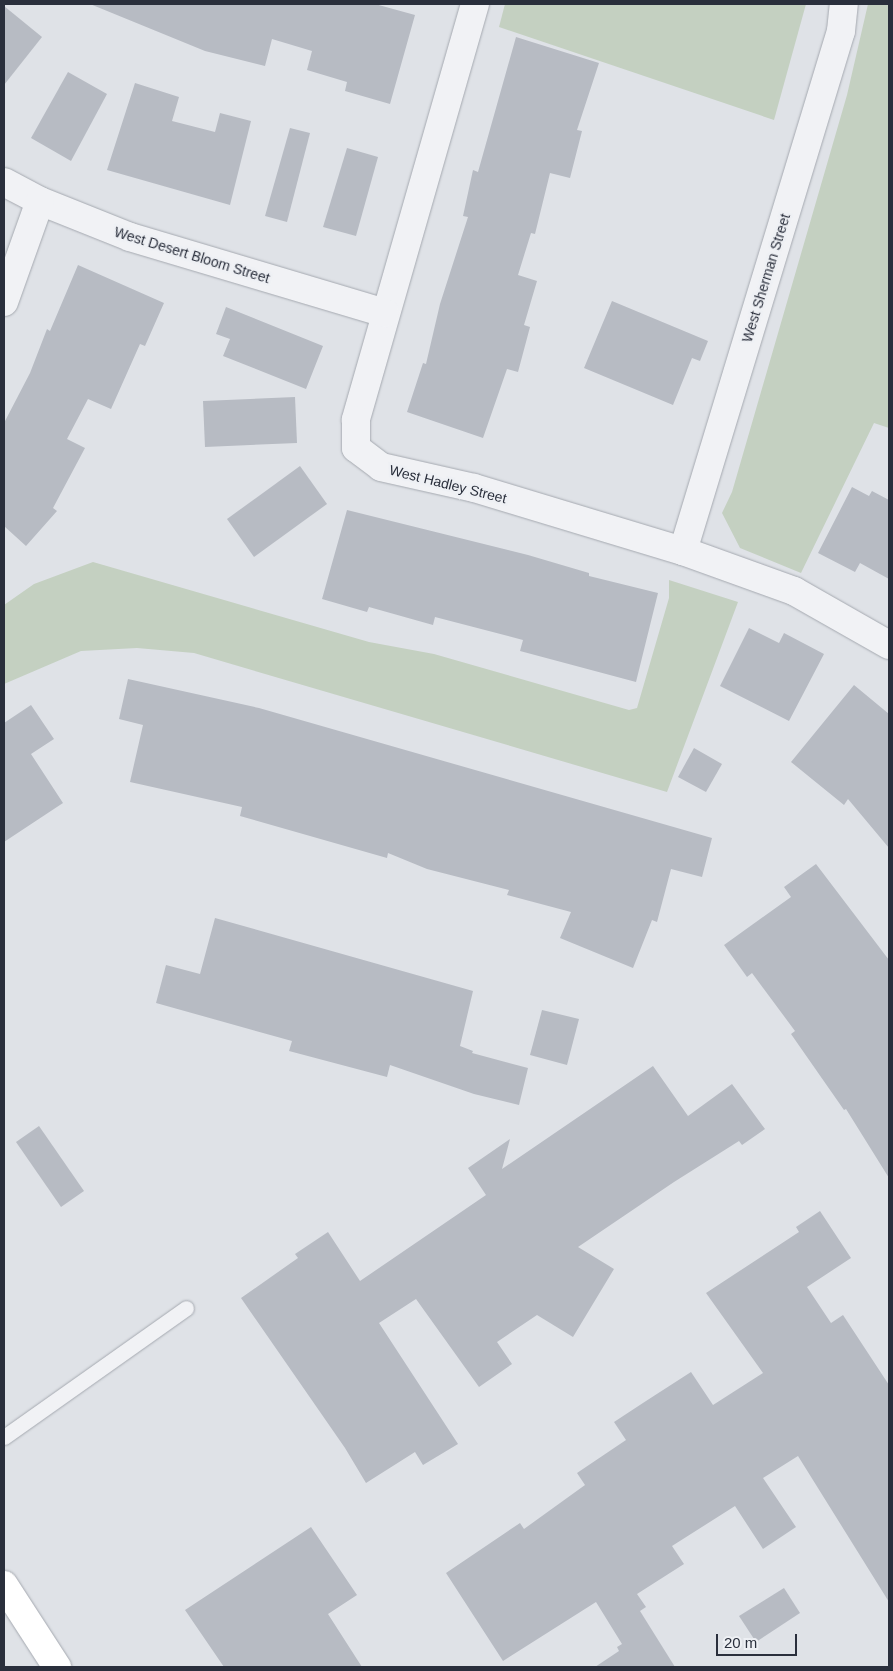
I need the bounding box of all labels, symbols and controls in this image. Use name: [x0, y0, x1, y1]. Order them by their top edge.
street label: West Sherman Street: [738, 212, 794, 344]
street label: West Desert Bloom Street: [112, 223, 272, 287]
street label: West Hadley Street: [388, 461, 508, 507]
scale bar: [718, 1624, 799, 1656]
text: 20 m: [724, 1634, 757, 1651]

